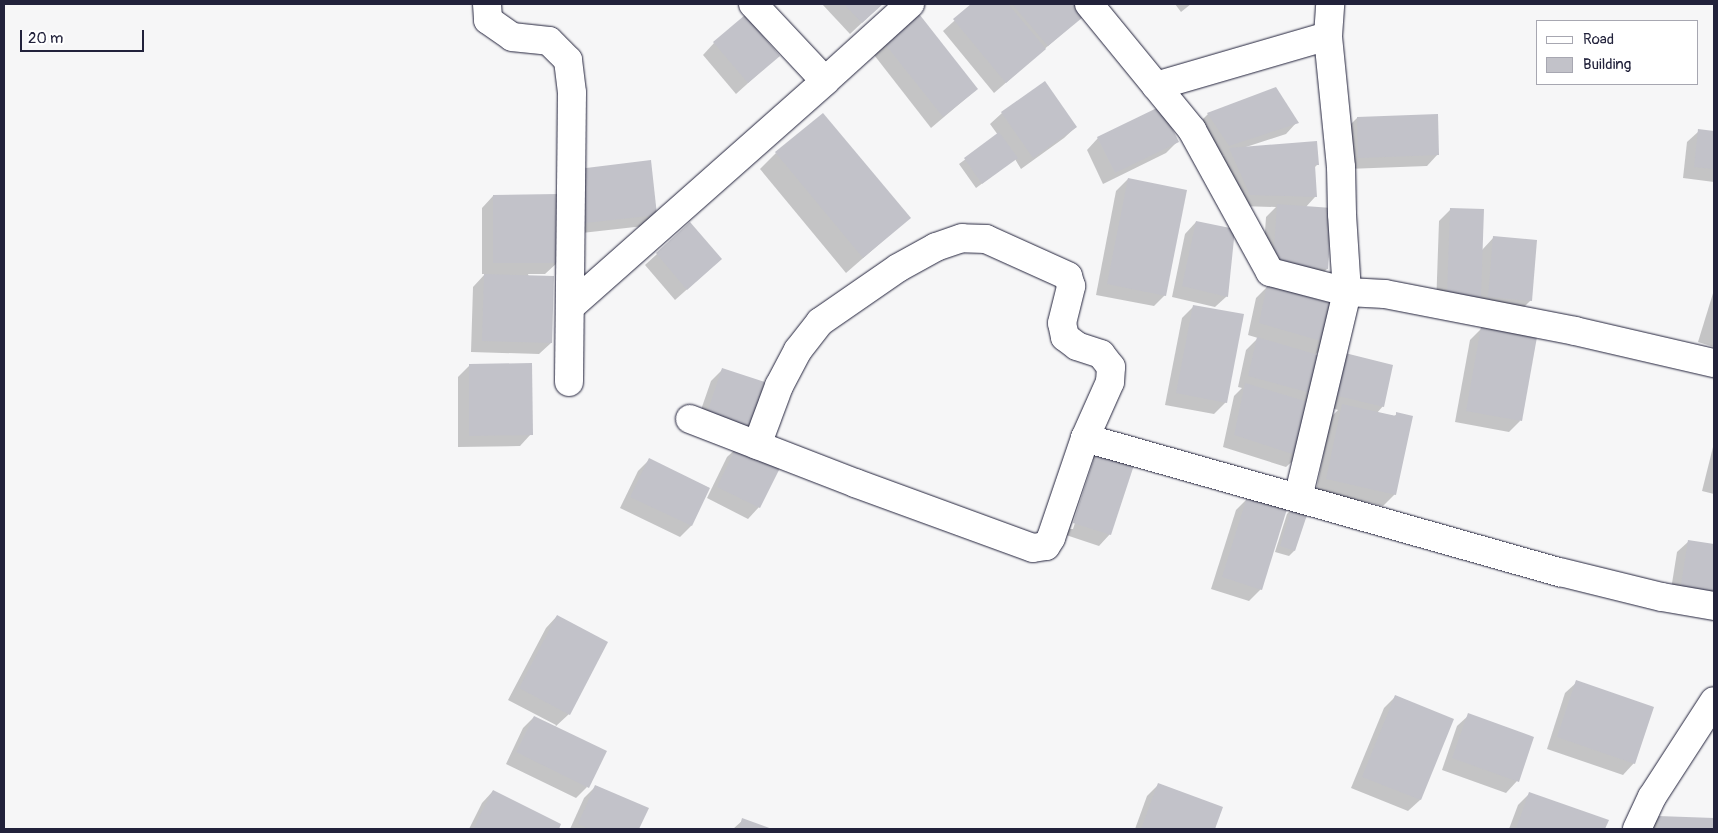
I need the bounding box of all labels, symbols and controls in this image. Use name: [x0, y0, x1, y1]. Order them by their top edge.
scale bar: [22, 20, 146, 52]
legend: [1536, 20, 1698, 85]
text: 20 m: [28, 29, 63, 48]
text: Road: [1583, 30, 1614, 49]
text: Building: [1583, 55, 1631, 74]

